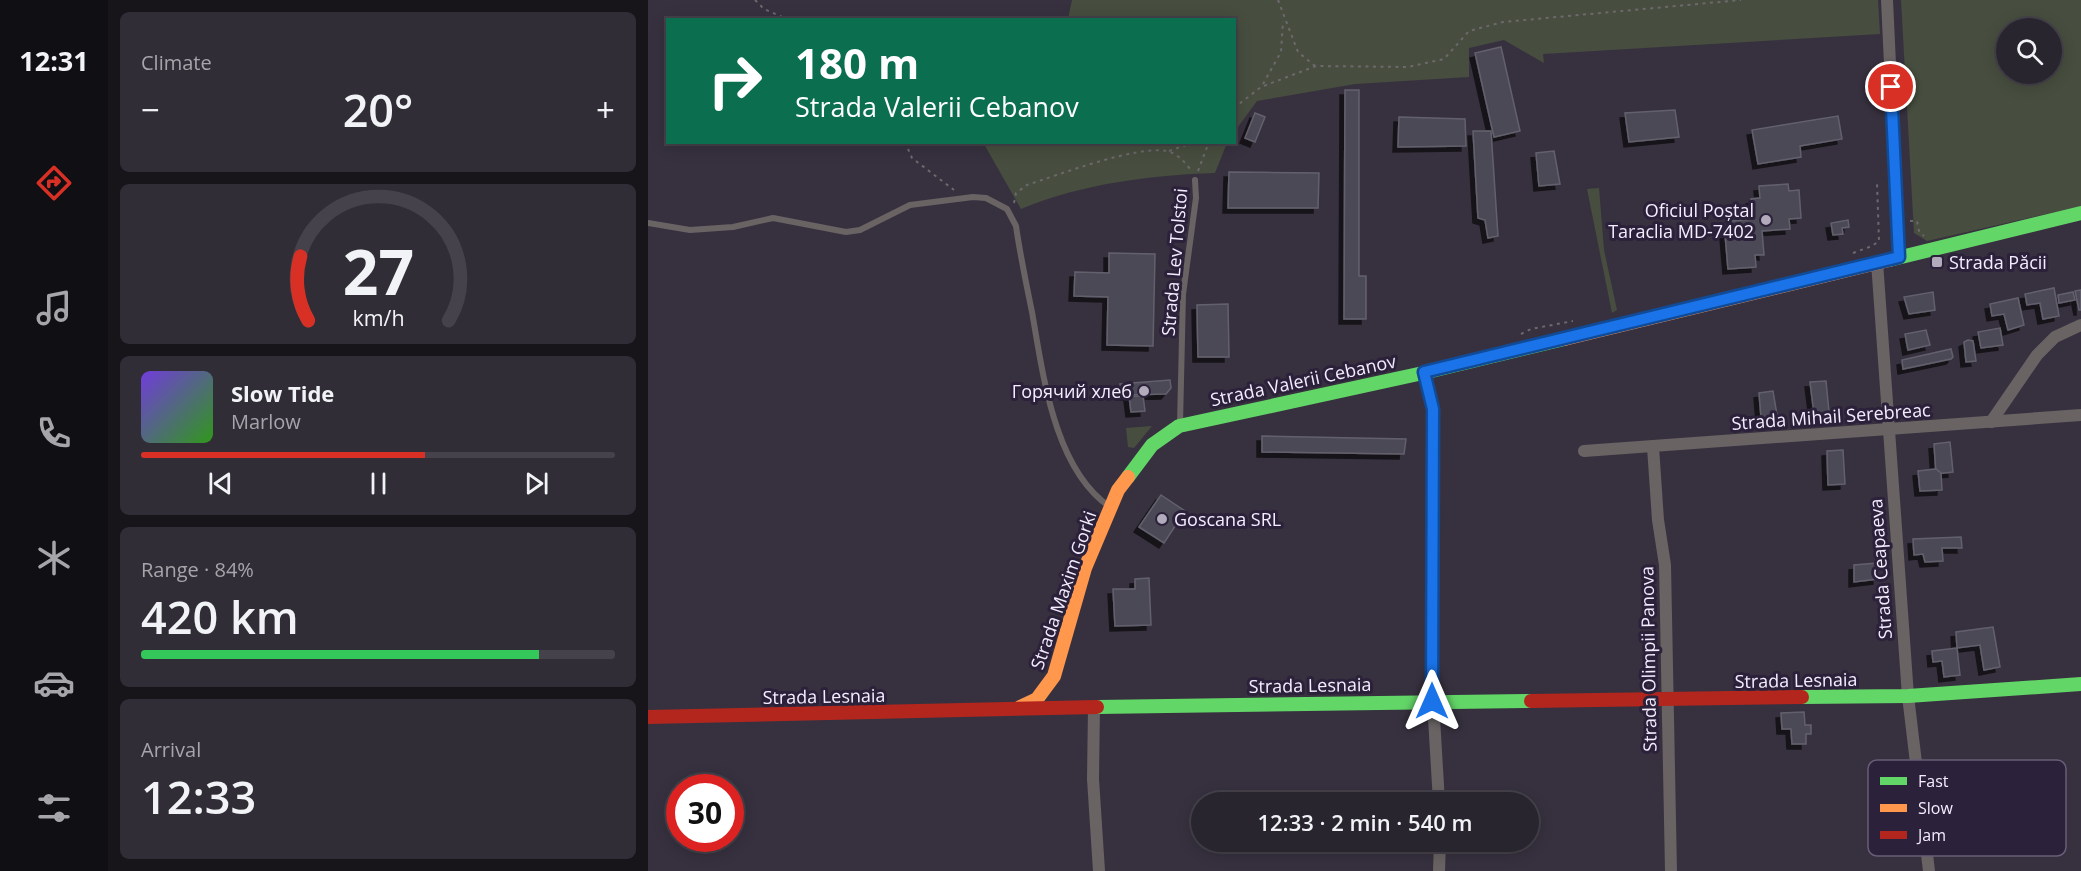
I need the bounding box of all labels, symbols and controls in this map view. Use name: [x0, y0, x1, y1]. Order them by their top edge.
map controls: [1996, 18, 2062, 84]
button: search: [1996, 18, 2062, 84]
text: 180 m: [795, 34, 919, 91]
text: 12:31: [19, 42, 89, 79]
icon: right: [696, 42, 774, 120]
text: Climate: [141, 49, 212, 76]
pin: [1865, 61, 1916, 112]
icon: arrive: [1874, 70, 1907, 103]
text: 20°: [343, 79, 413, 140]
text: −: [141, 87, 160, 132]
text: +: [596, 87, 615, 132]
text: Strada Valerii Cebanov: [795, 88, 1079, 125]
icon: directions: [33, 162, 75, 204]
street label: Strada Lev Tolstoi: [1156, 187, 1192, 337]
place label: Oficiul Poștal Taraclia MD-7402: [1608, 198, 1754, 243]
marker: Oficiul Poștal Taraclia MD-7402: [1759, 213, 1773, 227]
text: 27: [342, 228, 414, 313]
place label: Strada Păcii: [1949, 250, 2047, 274]
marker: Strada Păcii: [1930, 255, 1944, 269]
icon: music: [33, 287, 75, 329]
text: km/h: [352, 303, 404, 332]
street label: Strada Valerii Cebanov: [1208, 349, 1398, 411]
text: Slow Tide: [231, 378, 334, 408]
place label: Горячий хлеб: [1012, 379, 1132, 403]
marker: Горячий хлеб: [1137, 384, 1151, 398]
street label: Strada Mihail Serebreac: [1731, 397, 1932, 435]
text: Marlow: [231, 408, 301, 435]
icon: phone: [33, 412, 75, 454]
icon: previous: [204, 467, 237, 500]
icon: pause: [362, 467, 395, 500]
icon: next: [520, 467, 553, 500]
street label: Strada Ceapaeva: [1863, 498, 1897, 640]
place label: Goscana SRL: [1174, 507, 1281, 531]
street label: Strada Maxim Gorki: [1025, 508, 1101, 672]
marker: Goscana SRL: [1155, 512, 1169, 526]
icon: climate: [33, 537, 75, 579]
text: Range · 84%: [141, 556, 254, 583]
street label: Strada Olimpii Panova: [1634, 566, 1662, 752]
text: 420 km: [141, 586, 299, 647]
icon: car: [33, 662, 75, 704]
street label: Strada Lesnaia: [1734, 667, 1858, 693]
position arrow: [1400, 669, 1464, 733]
street label: Strada Lesnaia: [1248, 672, 1372, 698]
street label: Strada Lesnaia: [762, 683, 886, 709]
text: Arrival: [141, 736, 201, 763]
legend: [1868, 760, 2066, 856]
text: 12:33: [141, 766, 256, 827]
text: Fast: [1918, 770, 1949, 792]
speed limit sign: 30: [666, 774, 744, 852]
icon: filters: [33, 787, 75, 829]
text: Slow: [1918, 797, 1953, 819]
text: 12:33 · 2 min · 540 m: [1257, 807, 1473, 837]
text: Jam: [1916, 824, 1946, 846]

